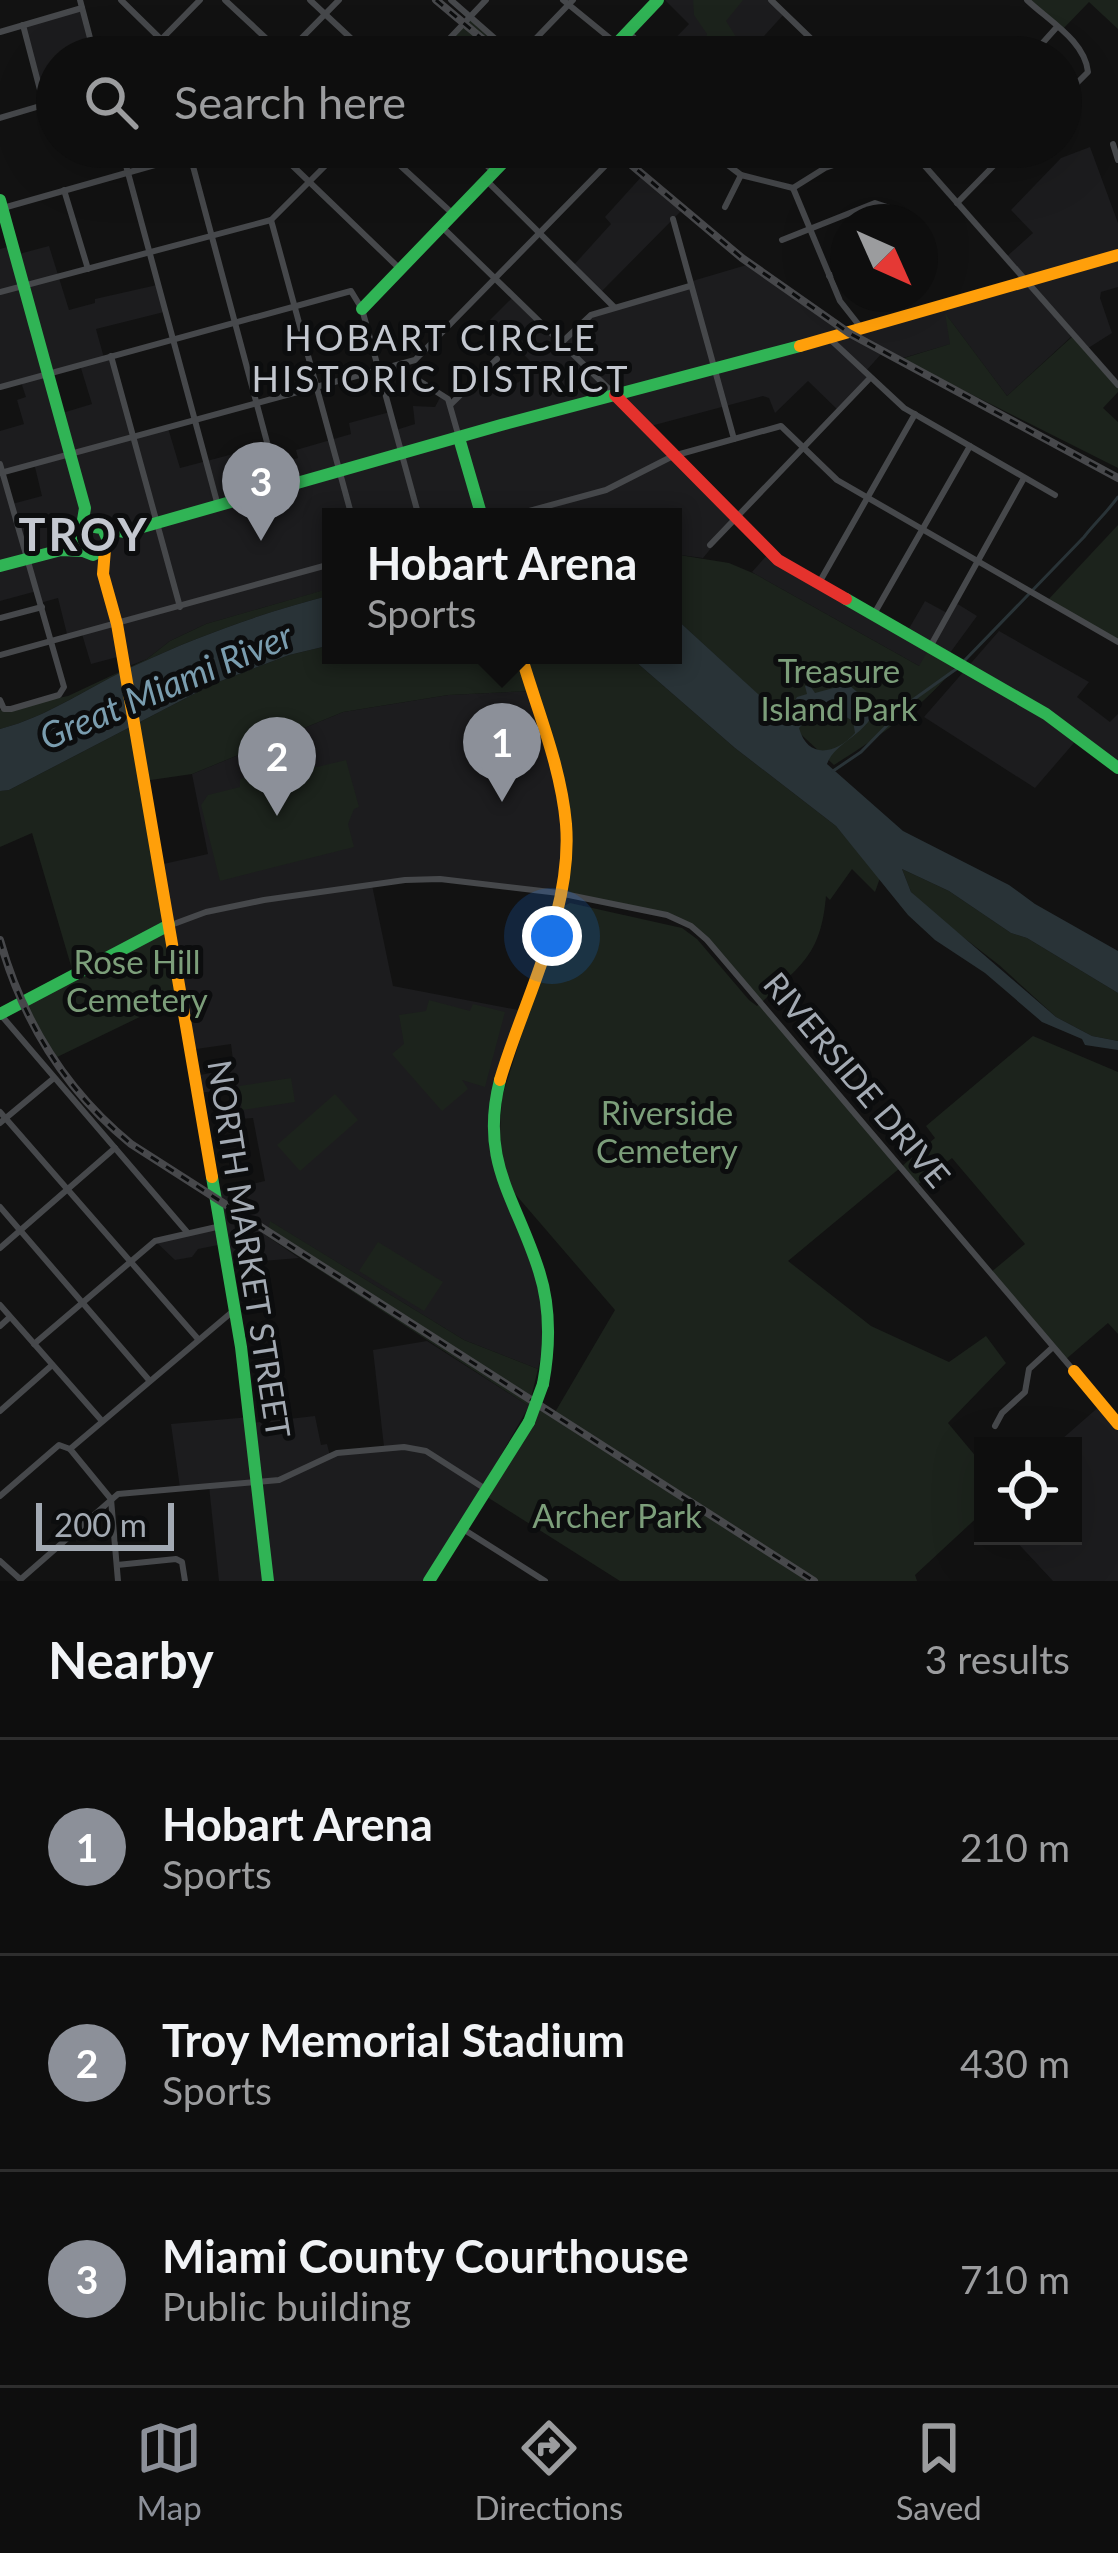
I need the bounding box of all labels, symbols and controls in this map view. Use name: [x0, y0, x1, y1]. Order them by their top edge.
search box: [36, 36, 1082, 168]
icon: search: [78, 69, 144, 135]
text: Search here: [174, 75, 406, 129]
north arrow: [830, 204, 938, 312]
district label: HOBART CIRCLE HISTORIC DISTRICT: [251, 315, 631, 400]
pin: 3: [222, 442, 300, 541]
district label: TROY: [18, 507, 150, 561]
popup: [322, 508, 682, 664]
text: Hobart Arena: [367, 536, 637, 590]
text: Sports: [367, 590, 476, 636]
water label: Great Miami River: [32, 612, 299, 758]
park label: Treasure Island Park: [760, 650, 918, 728]
pin: 1: [463, 703, 541, 802]
pin: 2: [238, 717, 316, 816]
your location: [522, 906, 582, 966]
park label: Rose Hill Cemetery: [66, 941, 208, 1019]
street label: RIVERSIDE DRIVE: [756, 964, 959, 1195]
street label: NORTH MARKET STREET: [200, 1057, 300, 1441]
park label: Riverside Cemetery: [596, 1092, 738, 1170]
map controls: [974, 1437, 1082, 1545]
button: locate: [974, 1437, 1082, 1545]
park label: Archer Park: [532, 1495, 702, 1535]
scale bar: [36, 1497, 174, 1550]
text: 200 m: [54, 1504, 147, 1544]
text: Nearby: [48, 1629, 214, 1690]
text: 3 results: [925, 1636, 1070, 1682]
text: Hobart Arena: [162, 1797, 433, 1851]
text: 1: [76, 1824, 98, 1870]
text: 210 m: [960, 1824, 1070, 1870]
text: Sports: [162, 1851, 272, 1897]
text: Troy Memorial Stadium: [162, 2013, 625, 2067]
text: 2: [76, 2040, 98, 2086]
text: 430 m: [960, 2040, 1070, 2086]
text: Sports: [162, 2067, 272, 2113]
text: Miami County Courthouse: [162, 2229, 689, 2283]
text: 3: [76, 2256, 98, 2302]
text: 710 m: [960, 2256, 1070, 2302]
text: Public building: [162, 2283, 411, 2329]
tab: Map: [136, 2415, 202, 2527]
tab: Directions: [474, 2415, 623, 2527]
tab: Saved: [896, 2415, 982, 2527]

